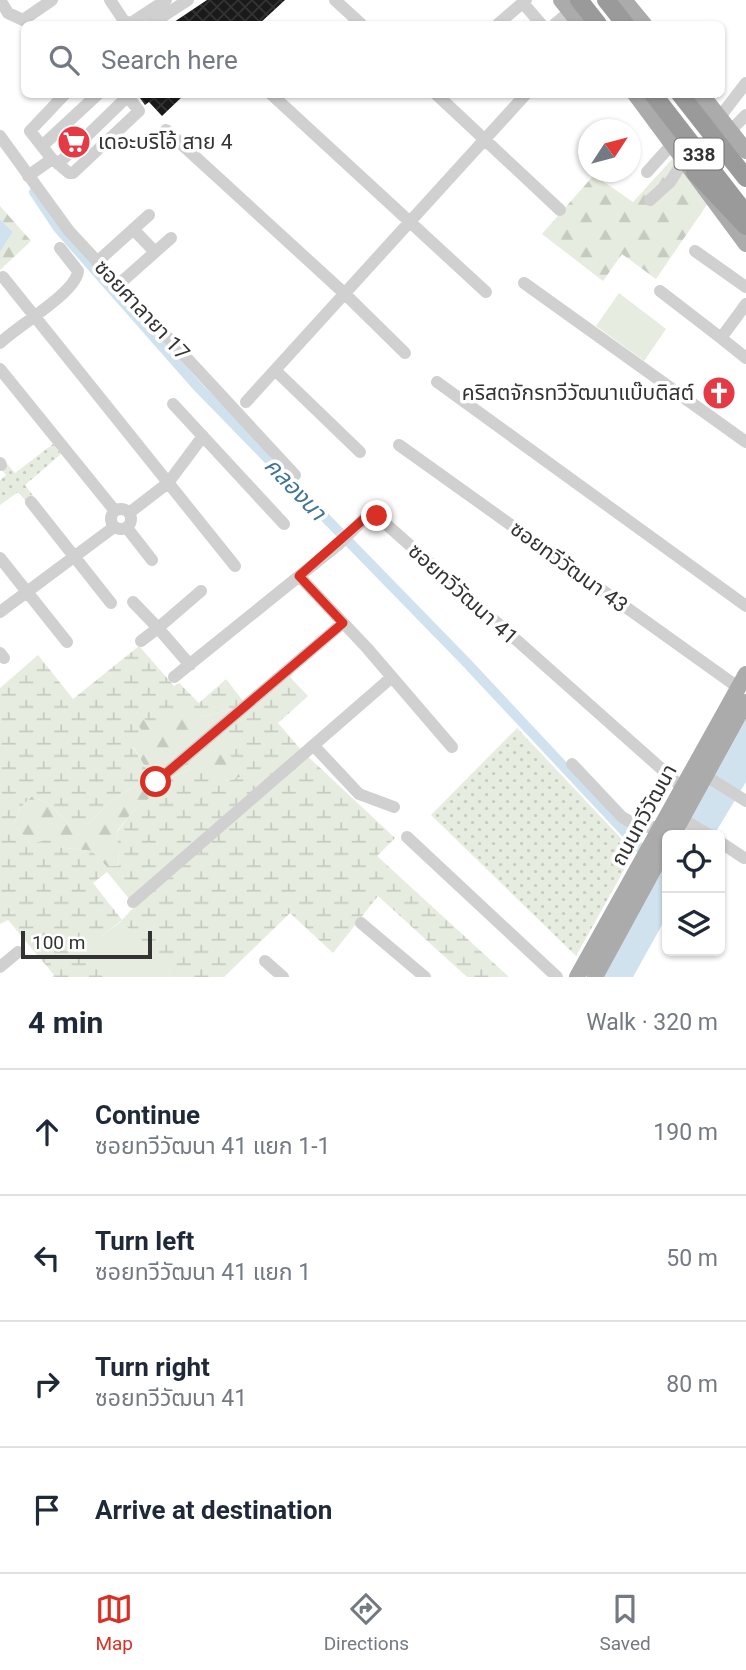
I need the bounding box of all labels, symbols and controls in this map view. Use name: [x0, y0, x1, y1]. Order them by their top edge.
search box: [21, 21, 725, 98]
icon: search: [45, 41, 83, 79]
text: Search here: [101, 45, 238, 75]
north arrow: [578, 119, 641, 182]
supermarket icon: เดอะบริโอ้ สาย 4: [55, 123, 93, 161]
place label: เดอะบริโอ้ สาย 4: [98, 130, 233, 154]
road number: 338: [674, 138, 724, 170]
street label: ซอยศาลายา 17: [89, 255, 195, 365]
church icon: คริสตจักรทวีวัฒนาแบ๊บติสต์: [700, 374, 738, 412]
place label: คริสตจักรทวีวัฒนาแบ๊บติสต์: [462, 381, 694, 405]
water label: คลองนา: [259, 452, 332, 527]
route end: [361, 500, 392, 531]
street label: ซอยทวีวัฒนา 43: [506, 516, 632, 618]
street label: ซอยทวีวัฒนา 41: [403, 539, 523, 649]
street label: ถนนทวีวัฒนา: [606, 760, 682, 870]
route start: [140, 766, 171, 797]
map controls: [662, 830, 725, 956]
button: locate: [662, 830, 725, 893]
button: layers: [662, 893, 725, 956]
scale bar: [21, 928, 152, 960]
text: 100 m: [32, 931, 85, 954]
text: 4 min: [28, 1005, 103, 1040]
text: Walk · 320 m: [586, 1009, 718, 1036]
text: Continue: [95, 1100, 200, 1130]
icon: ahead: [28, 1113, 66, 1151]
text: 190 m: [653, 1119, 718, 1146]
text: ซอยทวีวัฒนา 41 แยก 1-1: [95, 1133, 331, 1160]
text: Turn left: [95, 1226, 194, 1256]
icon: left: [28, 1239, 66, 1277]
text: 50 m: [666, 1245, 718, 1272]
text: ซอยทวีวัฒนา 41 แยก 1: [95, 1259, 311, 1286]
text: Turn right: [95, 1352, 210, 1382]
icon: right: [28, 1365, 66, 1403]
text: 80 m: [666, 1371, 718, 1398]
text: ซอยทวีวัฒนา 41: [95, 1385, 247, 1412]
icon: arrive: [28, 1491, 66, 1529]
text: Arrive at destination: [95, 1495, 332, 1525]
tab: Map: [95, 1590, 133, 1655]
tab: Directions: [324, 1590, 409, 1655]
tab: Saved: [599, 1590, 651, 1655]

